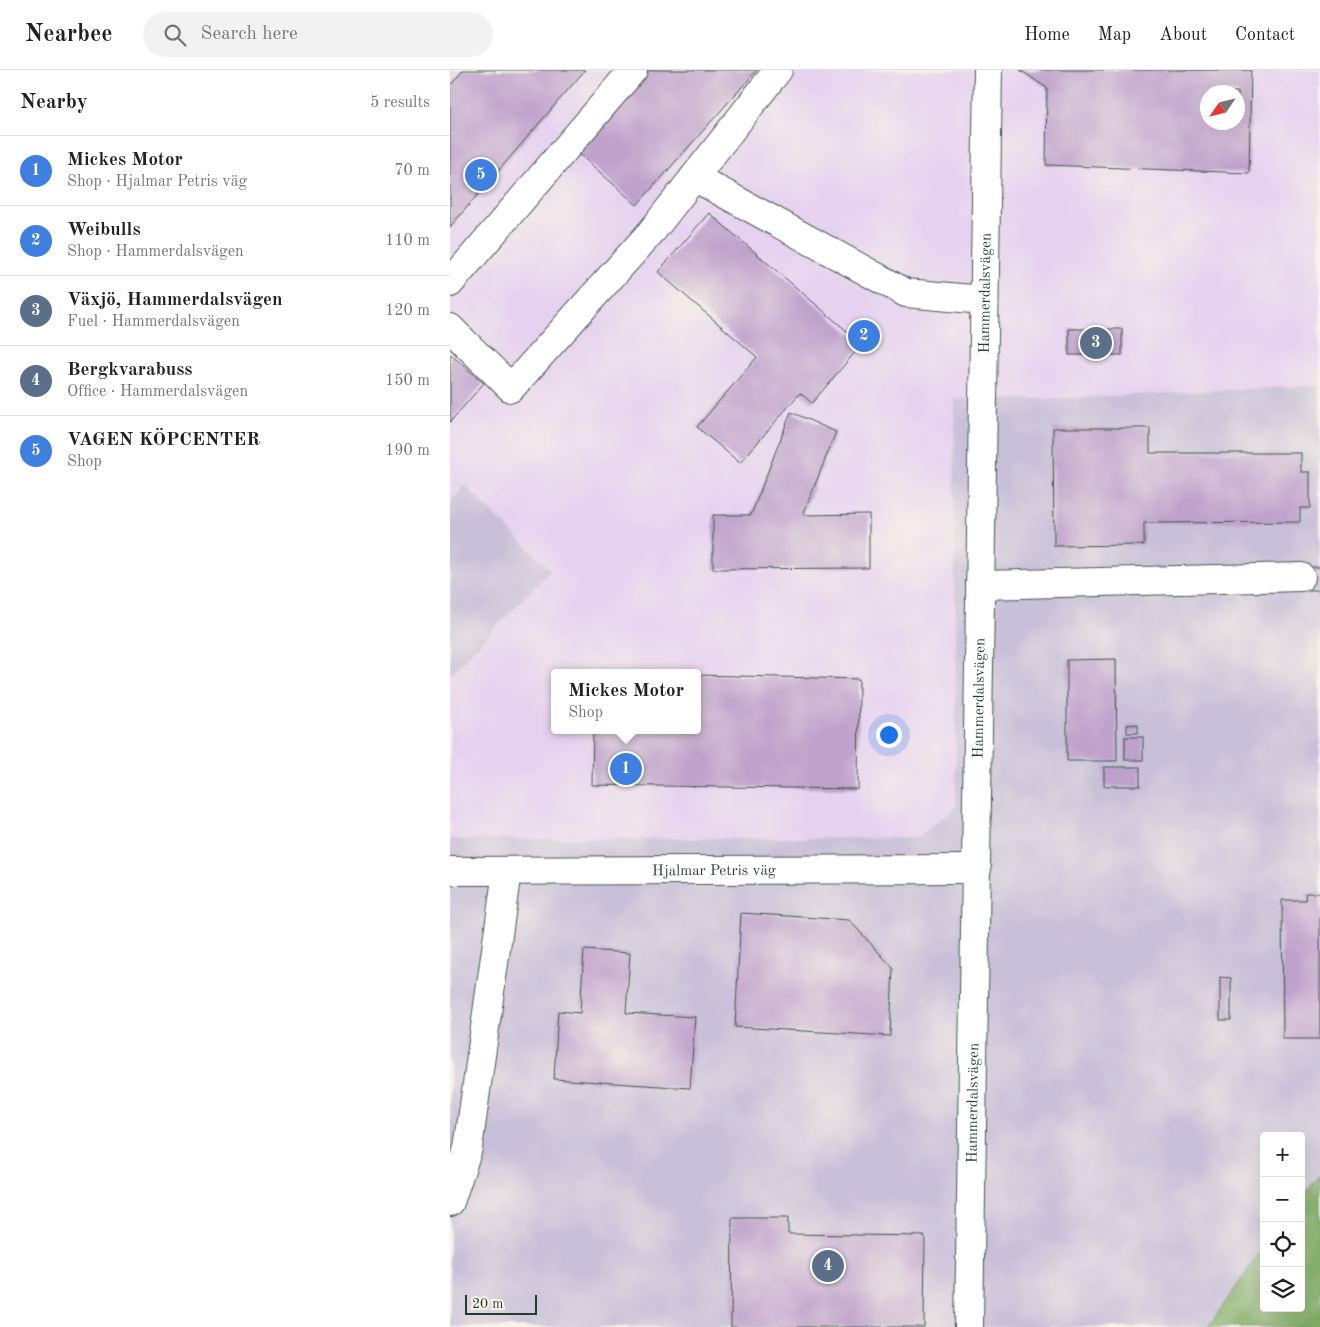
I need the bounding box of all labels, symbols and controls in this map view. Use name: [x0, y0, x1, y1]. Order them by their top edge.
search box: [143, 12, 493, 57]
icon: search: [161, 21, 189, 49]
text: Nearbee: [25, 23, 113, 47]
text: Search here: [201, 25, 298, 44]
text: Home: [1024, 26, 1070, 44]
text: Map: [1098, 26, 1131, 44]
text: About: [1159, 26, 1207, 44]
text: Contact: [1235, 26, 1295, 44]
north arrow: [1200, 85, 1245, 130]
text: Nearby: [20, 92, 88, 113]
text: 5 results: [370, 95, 430, 111]
text: Mickes Motor: [67, 151, 183, 170]
pin: 5: [465, 156, 497, 194]
text: 1: [31, 163, 41, 179]
text: 70 m: [394, 163, 430, 179]
text: Shop · Hjalmar Petris väg: [67, 174, 247, 190]
text: Weibulls: [67, 221, 141, 240]
text: 2: [31, 233, 41, 249]
text: 110 m: [385, 233, 430, 249]
street label: Hammerdalsvägen: [978, 233, 995, 353]
text: Shop · Hammerdalsvägen: [67, 244, 244, 260]
text: Växjö, Hammerdalsvägen: [67, 291, 283, 310]
text: 3: [31, 303, 41, 319]
text: 120 m: [385, 303, 430, 319]
text: Fuel · Hammerdalsvägen: [67, 314, 240, 330]
pin: 2: [848, 317, 880, 355]
pin: 3: [1080, 324, 1112, 362]
text: Bergkvarabuss: [67, 361, 193, 380]
text: 4: [31, 373, 41, 389]
text: 150 m: [385, 373, 430, 389]
text: Office · Hammerdalsvägen: [67, 384, 248, 400]
text: VAGEN KÖPCENTER: [67, 431, 260, 450]
text: 5: [31, 443, 41, 459]
text: 190 m: [385, 443, 430, 459]
text: Shop: [67, 454, 102, 470]
street label: Hammerdalsvägen: [972, 638, 988, 758]
popup: [551, 669, 701, 734]
text: Mickes Motor: [568, 682, 684, 701]
text: Shop: [568, 705, 603, 721]
your location: [876, 722, 902, 748]
pin: 1: [610, 750, 642, 788]
street label: Hjalmar Petris väg: [652, 864, 776, 879]
street label: Hammerdalsvägen: [965, 1043, 982, 1163]
map controls: [1260, 1132, 1305, 1312]
button: +: [1260, 1132, 1305, 1177]
button: −: [1260, 1177, 1305, 1222]
button: locate: [1260, 1222, 1305, 1267]
pin: 4: [812, 1247, 844, 1285]
button: layers: [1260, 1267, 1305, 1312]
scale bar: [465, 1292, 538, 1315]
text: 20 m: [472, 1297, 503, 1311]

